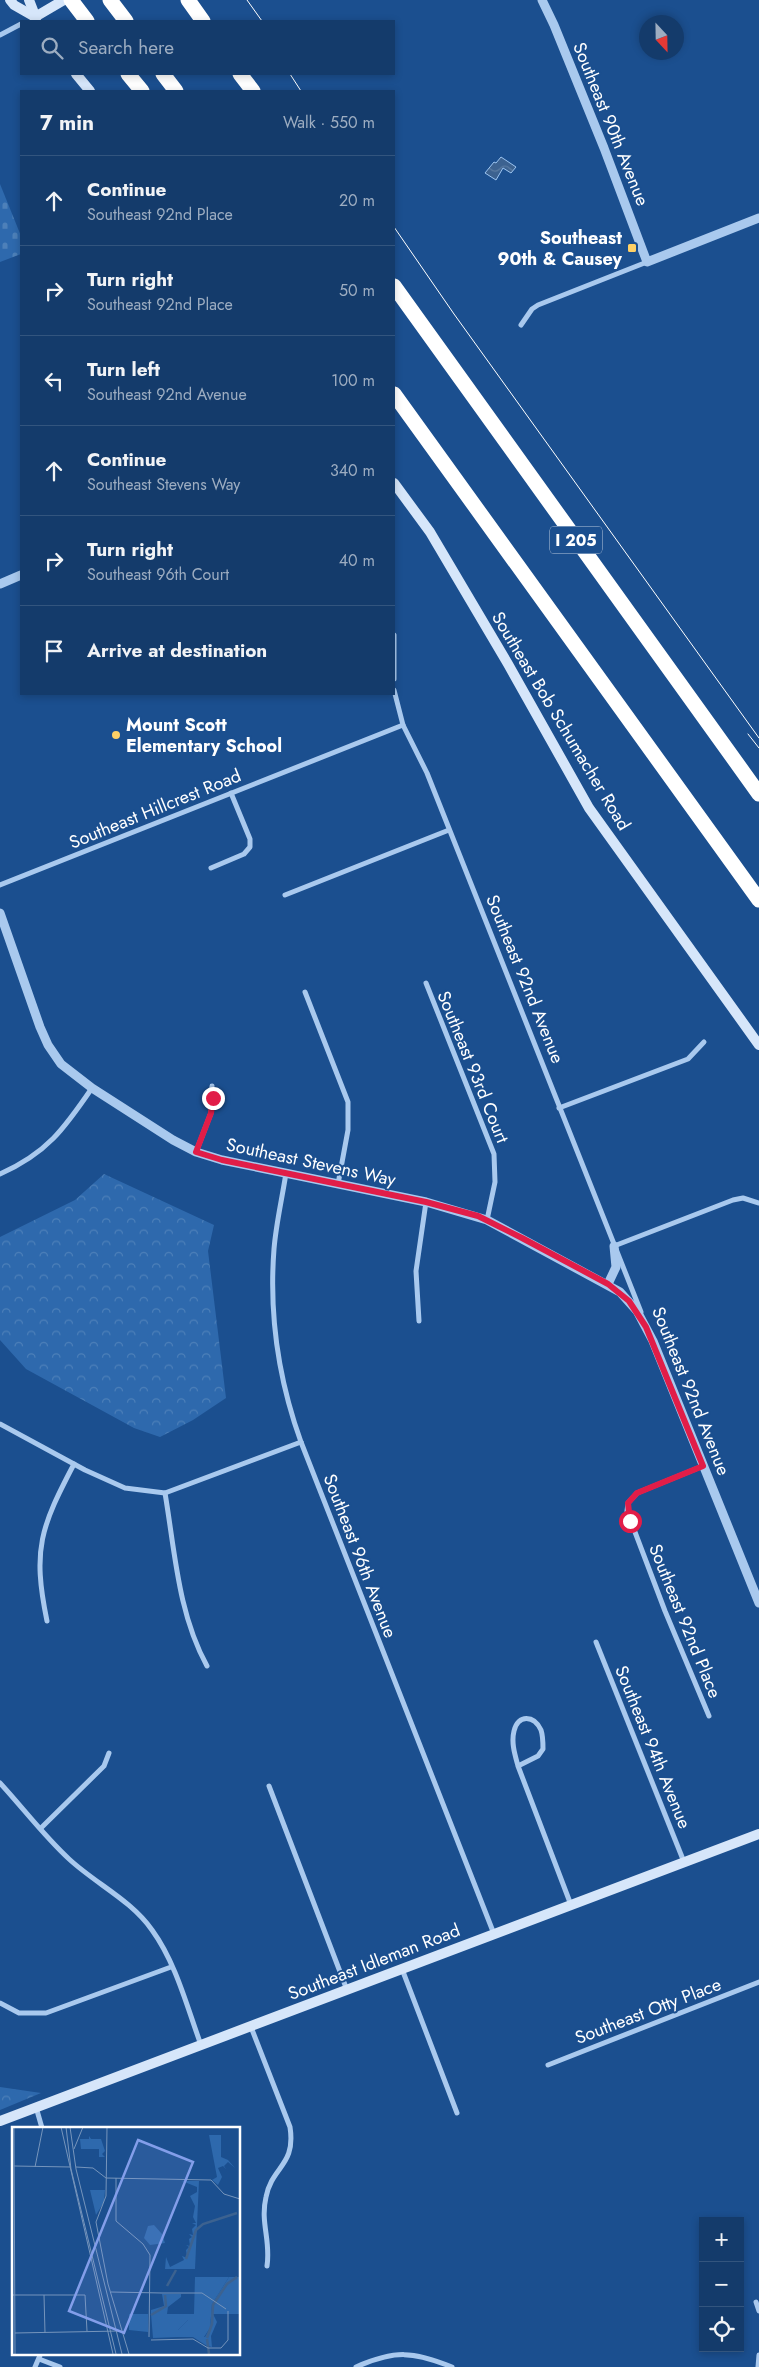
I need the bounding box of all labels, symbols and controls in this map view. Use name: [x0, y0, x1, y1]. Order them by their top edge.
north arrow: [639, 15, 684, 60]
search box: [20, 20, 395, 75]
icon: search: [38, 34, 66, 62]
text: Search here: [78, 34, 174, 61]
street label: Southeast 90th Avenue: [566, 38, 656, 210]
text: 7 min: [40, 108, 94, 138]
text: Walk · 550 m: [283, 111, 375, 134]
text: Continue: [87, 176, 166, 203]
icon: ahead: [40, 187, 68, 215]
text: 20 m: [339, 189, 375, 212]
text: Southeast 92nd Place: [87, 203, 233, 226]
place label: Southeast 90th & Causey: [497, 225, 623, 272]
marker: Southeast 90th & Causey: [626, 242, 638, 254]
text: Turn right: [87, 266, 173, 293]
icon: right: [40, 277, 68, 305]
text: 50 m: [339, 279, 375, 302]
text: Southeast 92nd Place: [87, 293, 233, 316]
text: Turn left: [87, 356, 160, 383]
icon: left: [40, 367, 68, 395]
text: 100 m: [331, 369, 375, 392]
text: Southeast 92nd Avenue: [87, 383, 247, 406]
text: Continue: [87, 446, 166, 473]
icon: ahead: [40, 457, 68, 485]
text: 340 m: [330, 459, 375, 482]
text: Southeast Stevens Way: [87, 473, 240, 496]
road number: I 205: [550, 526, 602, 554]
text: Turn right: [87, 536, 173, 563]
icon: right: [40, 547, 68, 575]
text: 40 m: [339, 549, 375, 572]
text: Southeast 96th Court: [87, 563, 229, 586]
street label: Southeast Bob Schumacher Road: [485, 607, 637, 835]
icon: arrive: [40, 637, 68, 665]
text: Arrive at destination: [87, 637, 267, 664]
place label: Mount Scott Elementary School: [126, 712, 282, 759]
marker: Mount Scott Elementary School: [110, 729, 122, 741]
street label: Southeast Hillcrest Road: [65, 763, 245, 855]
street label: Southeast 92nd Avenue: [479, 891, 571, 1067]
street label: Southeast 93rd Court: [431, 987, 516, 1148]
route end: [202, 1087, 225, 1110]
street label: Southeast Stevens Way: [224, 1131, 398, 1193]
street label: Southeast 92nd Avenue: [645, 1303, 737, 1479]
street label: Southeast 96th Avenue: [317, 1470, 403, 1642]
route start: [619, 1510, 642, 1533]
street label: Southeast 92nd Place: [642, 1540, 728, 1702]
street label: Southeast 94th Avenue: [608, 1662, 698, 1832]
street label: Southeast Idleman Road: [284, 1917, 464, 2007]
street label: Southeast Otty Place: [571, 1971, 725, 2051]
inset map: [12, 2127, 240, 2354]
map controls: [699, 2217, 744, 2352]
button: +: [699, 2217, 744, 2262]
button: −: [699, 2262, 744, 2307]
button: locate: [699, 2307, 744, 2352]

